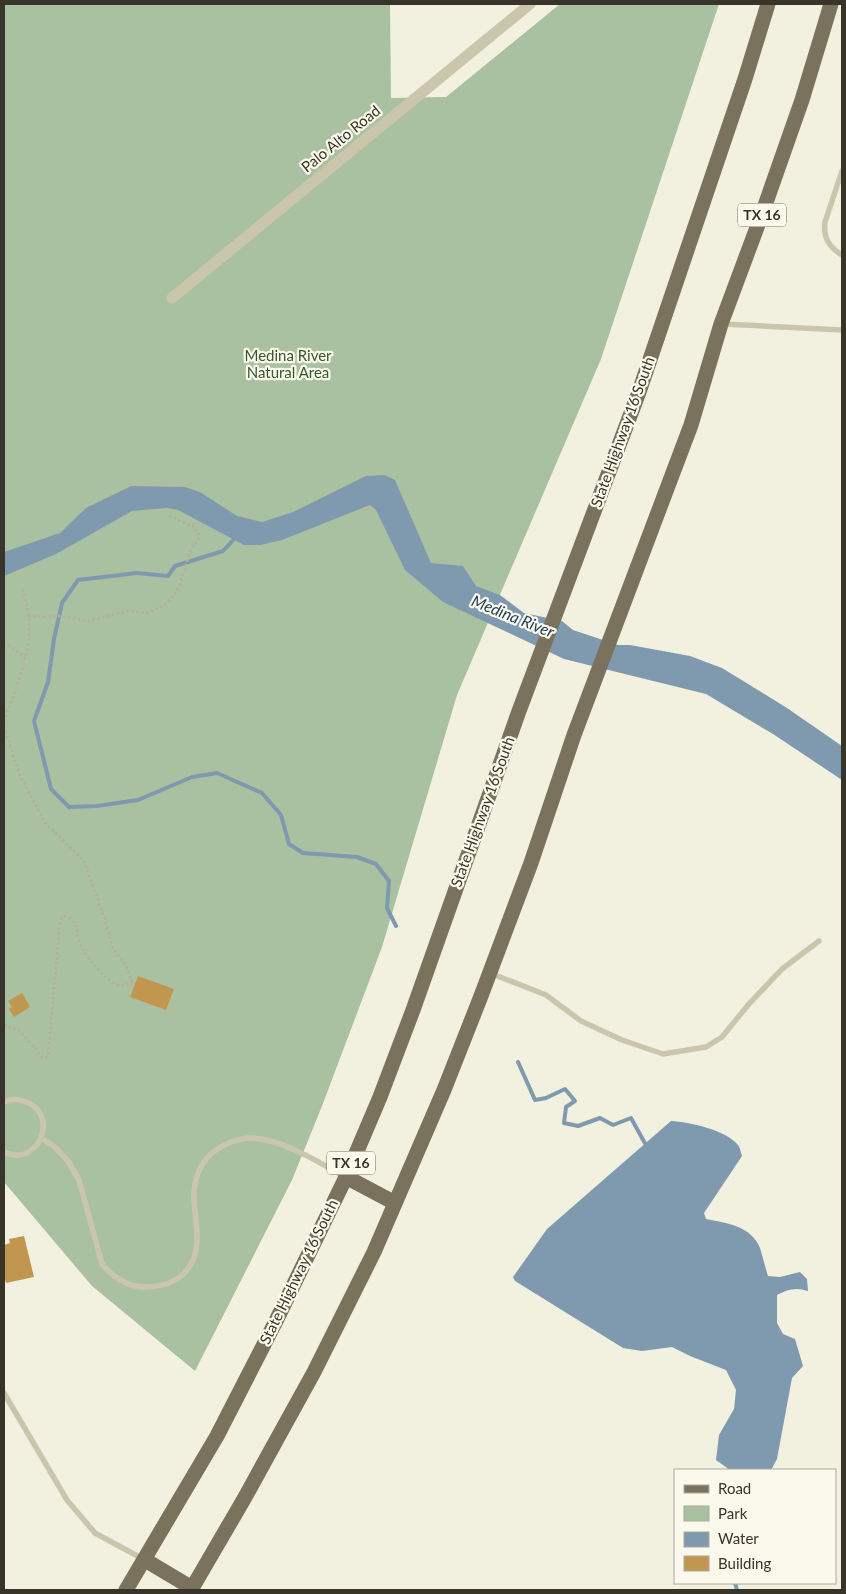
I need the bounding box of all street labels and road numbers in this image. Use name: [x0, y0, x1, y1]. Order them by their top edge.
street label: Palo Alto Road: [297, 101, 383, 175]
road number: TX 16: [738, 204, 786, 226]
street label: State Highway 16 South: [586, 354, 658, 509]
street label: State Highway 16 South: [446, 734, 518, 889]
road number: TX 16: [327, 1152, 375, 1174]
street label: State Highway 16 South: [255, 1196, 341, 1347]

